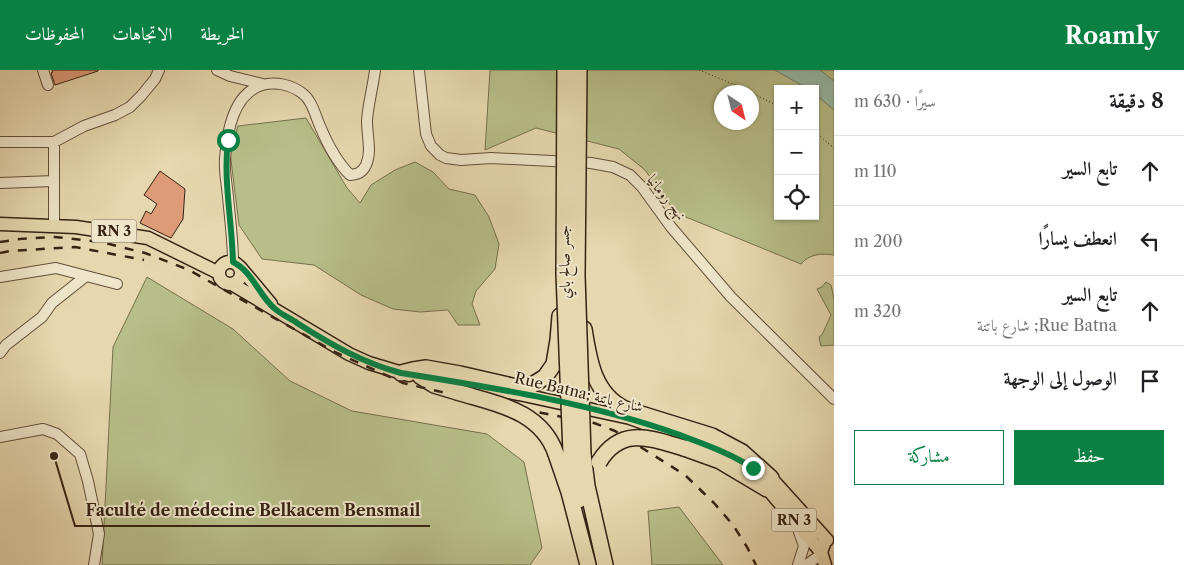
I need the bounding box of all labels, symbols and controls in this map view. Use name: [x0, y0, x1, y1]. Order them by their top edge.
text: Roamly: [1065, 21, 1159, 50]
text: المحفوظات: [25, 23, 84, 45]
text: الاتجاهات: [112, 23, 172, 45]
text: الخريطة: [200, 23, 244, 45]
north arrow: [714, 85, 759, 130]
map controls: [774, 85, 819, 220]
button: +: [774, 85, 819, 130]
text: 8 دقيقة: [1109, 88, 1164, 113]
text: سيرًا · 630 m: [854, 91, 936, 111]
route start: [217, 129, 240, 152]
button: −: [774, 130, 819, 175]
text: تابع السير: [1063, 157, 1117, 180]
icon: ahead: [1136, 157, 1164, 185]
text: 110 m: [854, 161, 897, 181]
street label: نهج رومانيا: [639, 170, 691, 227]
button: locate: [774, 175, 819, 220]
road number: RN 3: [92, 220, 136, 242]
street label: جسر صالح باي: [554, 225, 579, 299]
text: انعطف يسارًا: [1038, 227, 1117, 250]
icon: left: [1136, 227, 1164, 255]
text: 200 m: [854, 231, 903, 251]
text: تابع السير: [1063, 283, 1117, 306]
icon: ahead: [1136, 297, 1164, 325]
text: 320 m: [854, 301, 901, 321]
text: Rue Batna; شارع باتنة: [977, 315, 1117, 335]
text: الوصول إلى الوجهة: [1003, 367, 1117, 390]
icon: arrive: [1136, 367, 1164, 395]
street label: Rue Batna; شارع باتنة: [512, 368, 645, 420]
button: مشاركة: [854, 430, 1004, 485]
button: حفظ: [1014, 430, 1164, 485]
route end: [742, 457, 765, 480]
callout: Faculté de médecine Belkacem Bensmail: [75, 495, 430, 526]
text: Faculté de médecine Belkacem Bensmail: [86, 500, 421, 520]
road number: RN 3: [772, 508, 816, 532]

